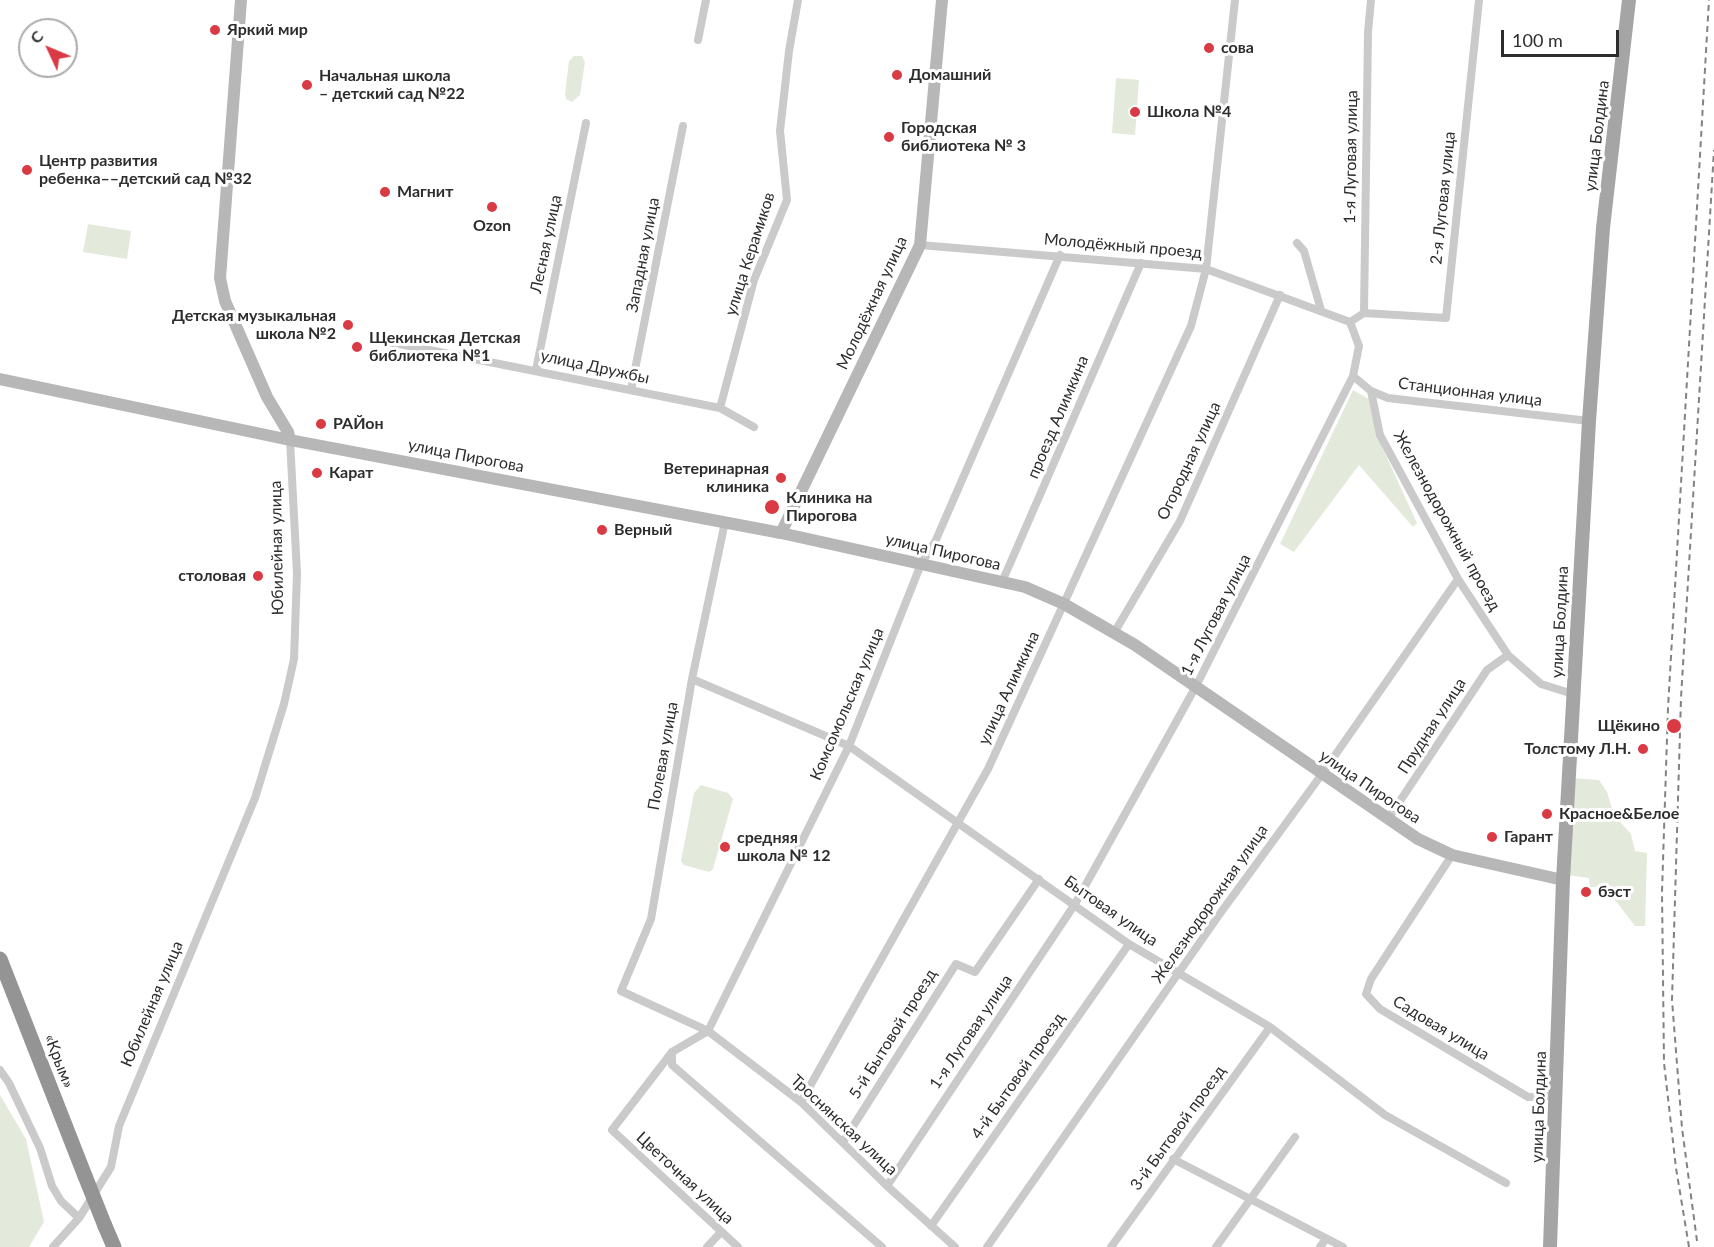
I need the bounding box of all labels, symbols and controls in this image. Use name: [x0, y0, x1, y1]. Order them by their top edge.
north arrow: [18, 18, 78, 78]
scale bar: [1504, 18, 1622, 56]
place label: Яркий мир: [227, 20, 308, 40]
marker: Яркий мир: [208, 23, 222, 37]
text: С: [26, 26, 47, 47]
text: 100 m: [1512, 29, 1563, 51]
place label: сова: [1221, 38, 1254, 58]
marker: сова: [1202, 41, 1216, 55]
place label: Домашний: [909, 65, 991, 85]
place label: Начальная школа – детский сад №22: [319, 66, 465, 104]
marker: Домашний: [890, 68, 904, 82]
marker: Начальная школа – детский сад №22: [300, 78, 314, 92]
street label: улица Болдина: [1581, 79, 1613, 193]
street label: 1-я Луговая улица: [1340, 90, 1362, 224]
place label: Школа №4: [1147, 102, 1231, 122]
marker: Школа №4: [1128, 105, 1142, 119]
place label: Городская библиотека № 3: [901, 118, 1026, 156]
marker: Городская библиотека № 3: [882, 130, 896, 144]
street label: 2-я Луговая улица: [1426, 130, 1460, 266]
place label: Центр развития ребенка––детский сад №32: [39, 151, 252, 189]
marker: Центр развития ребенка––детский сад №32: [20, 163, 34, 177]
place label: Магнит: [397, 182, 453, 202]
marker: Магнит: [378, 185, 392, 199]
street label: улица Керамиков: [721, 190, 779, 318]
street label: Лесная улица: [526, 193, 566, 295]
street label: Западная улица: [622, 196, 664, 314]
marker: Ozon: [485, 200, 499, 214]
place label: Ozon: [473, 216, 511, 236]
street label: Молодёжный проезд: [1043, 230, 1203, 262]
street label: Молодёжная улица: [833, 233, 911, 373]
place label: Детская музыкальная школа №2: [172, 306, 336, 344]
marker: Детская музыкальная школа №2: [341, 318, 355, 332]
place label: Щекинская Детская библиотека №1: [369, 328, 521, 366]
marker: Щекинская Детская библиотека №1: [350, 340, 364, 354]
street label: улица Дружбы: [539, 346, 651, 388]
street label: проезд Алимкина: [1023, 353, 1093, 481]
street label: Станционная улица: [1397, 374, 1543, 410]
street label: Огородная улица: [1153, 399, 1225, 523]
place label: РАЙон: [333, 414, 384, 434]
marker: РАЙон: [314, 417, 328, 431]
street label: Железнодорожный проезд: [1389, 428, 1505, 614]
street label: улица Пирогова: [406, 435, 526, 477]
place label: Ветеринарная клиника: [664, 459, 769, 497]
place label: Карат: [329, 463, 373, 483]
marker: Карат: [310, 466, 324, 480]
marker: Ветеринарная клиника: [774, 471, 788, 485]
street label: Юбилейная улица: [266, 480, 288, 616]
place label: Клиника на Пирогова: [786, 488, 872, 526]
marker: Клиника на Пирогова: [763, 498, 781, 516]
place label: Верный: [614, 520, 672, 540]
marker: Верный: [595, 523, 609, 537]
street label: улица Пирогова: [883, 529, 1003, 575]
street label: 1-я Луговая улица: [1177, 551, 1255, 679]
place label: столовая: [178, 566, 246, 586]
street label: улица Болдина: [1547, 566, 1573, 678]
marker: столовая: [251, 569, 265, 583]
street label: Комсомольская улица: [806, 625, 888, 783]
street label: улица Алимкина: [974, 628, 1044, 748]
street label: Прудная улица: [1394, 674, 1470, 778]
street label: Полевая улица: [644, 700, 682, 812]
place label: Щёкино: [1597, 716, 1660, 736]
marker: Щёкино: [1665, 717, 1683, 735]
place label: Толстому Л.Н.: [1524, 739, 1631, 759]
marker: Толстому Л.Н.: [1636, 742, 1650, 756]
street label: улица Пирогова: [1316, 746, 1424, 828]
place label: Красное&Белое: [1559, 804, 1679, 824]
marker: Красное&Белое: [1540, 807, 1554, 821]
street label: Железнодорожная улица: [1148, 821, 1272, 987]
place label: Гарант: [1504, 827, 1553, 847]
place label: средняя школа № 12: [737, 828, 831, 866]
marker: Гарант: [1485, 830, 1499, 844]
marker: средняя школа № 12: [718, 840, 732, 854]
street label: Бытовая улица: [1061, 872, 1161, 950]
place label: бэст: [1598, 882, 1631, 902]
marker: бэст: [1579, 885, 1593, 899]
street label: Юбилейная улица: [117, 938, 187, 1070]
street label: 5-й Бытовой проезд: [845, 966, 941, 1102]
street label: 1-я Луговая улица: [926, 971, 1016, 1093]
street label: Садовая улица: [1389, 992, 1493, 1064]
street label: 4-й Бытовой проезд: [967, 1009, 1069, 1143]
street label: «Крым»: [40, 1031, 78, 1091]
street label: улица Болдина: [1527, 1051, 1551, 1163]
street label: 3-й Бытовой проезд: [1126, 1062, 1230, 1194]
street label: Троснянская улица: [787, 1071, 901, 1179]
street label: Цветочная улица: [632, 1128, 738, 1228]

